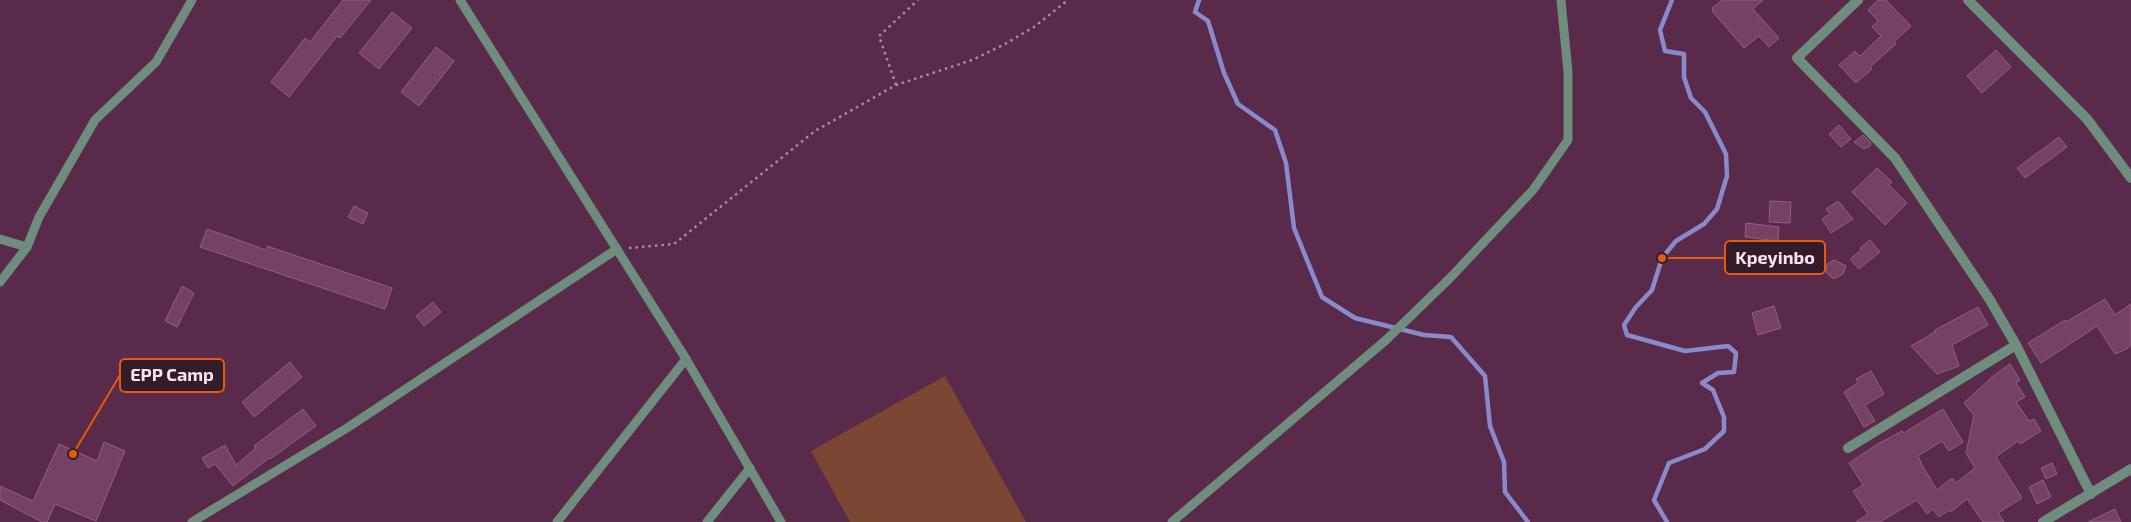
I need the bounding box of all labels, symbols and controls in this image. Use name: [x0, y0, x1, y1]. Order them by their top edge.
callout: Kpeyinbo: [1725, 241, 1825, 274]
text: Kpeyinbo: [1735, 246, 1815, 268]
callout: EPP Camp: [120, 359, 224, 392]
text: EPP Camp: [130, 363, 214, 385]

